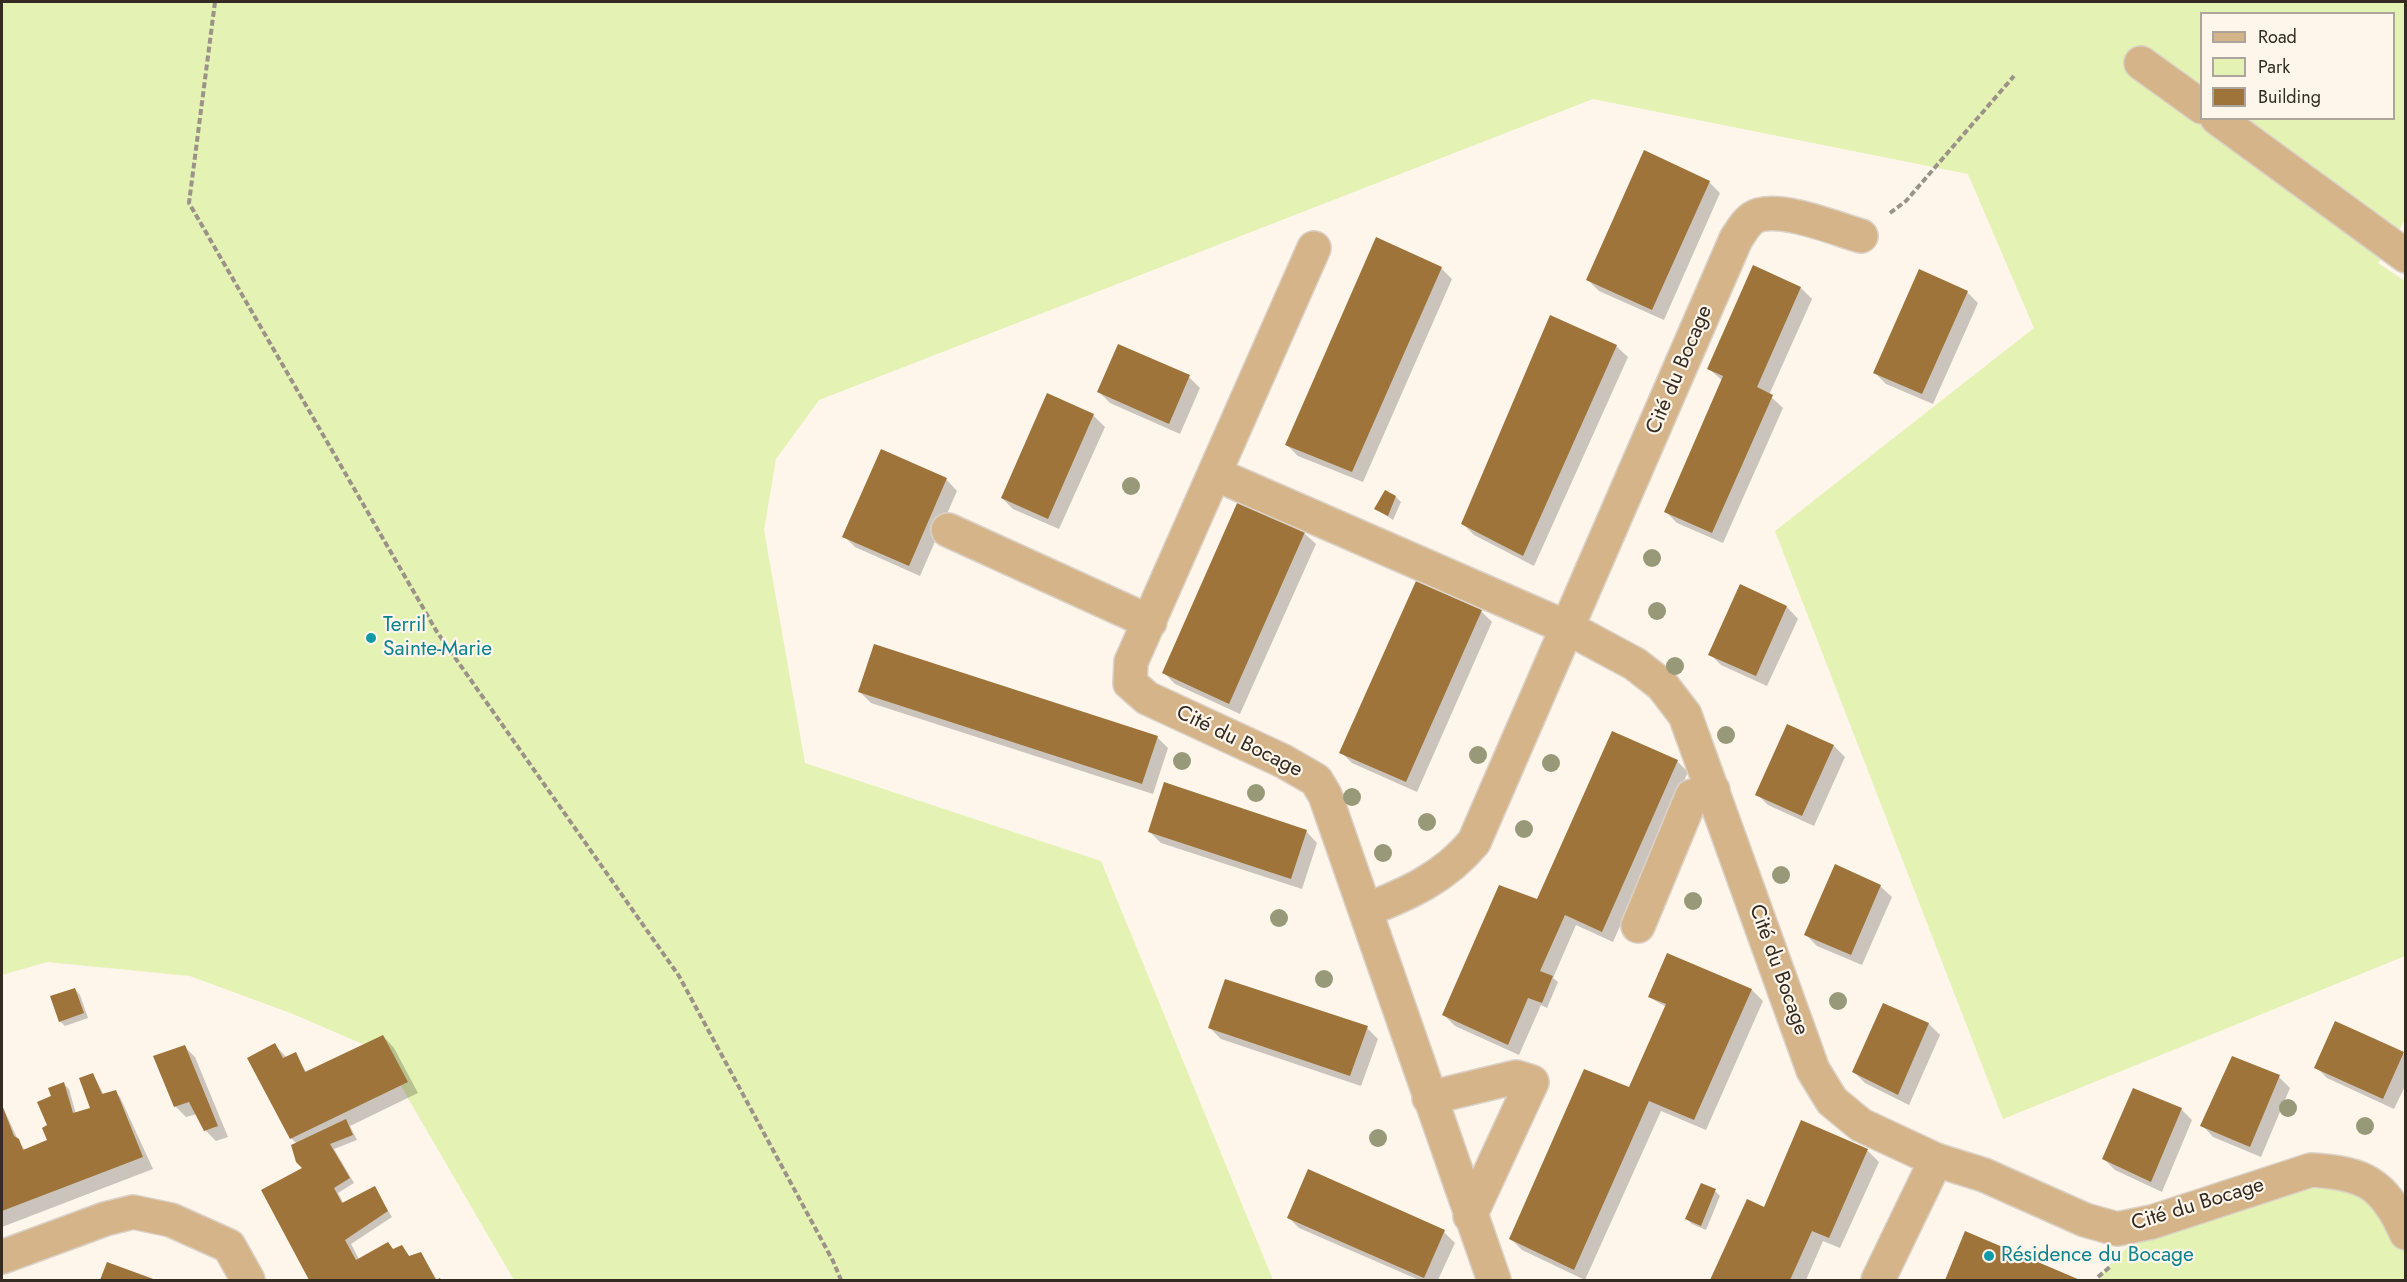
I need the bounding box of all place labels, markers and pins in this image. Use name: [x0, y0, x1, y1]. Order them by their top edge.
place label: Terril Sainte-Marie: [383, 613, 492, 663]
marker: Terril Sainte-Marie: [364, 631, 378, 645]
place label: Résidence du Bocage: [2001, 1243, 2194, 1269]
marker: Résidence du Bocage: [1982, 1249, 1996, 1263]

